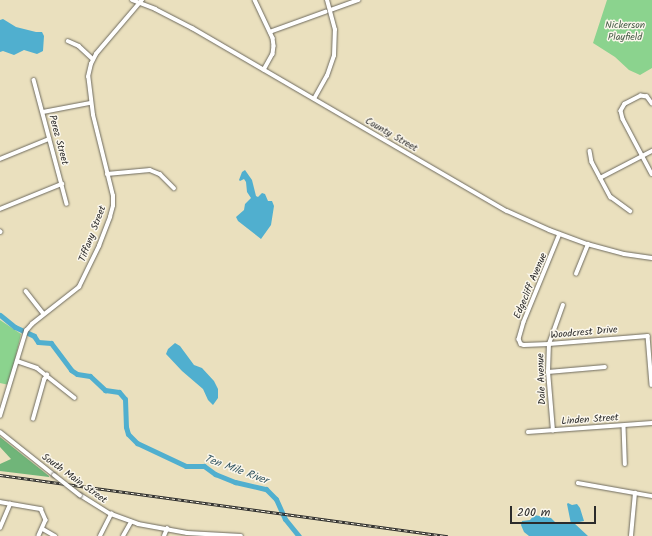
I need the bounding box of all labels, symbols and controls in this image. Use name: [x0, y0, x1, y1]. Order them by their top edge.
park label: Nickerson Playfield: [605, 19, 645, 42]
street label: Perez Street: [46, 114, 70, 166]
street label: County Street: [363, 115, 419, 155]
street label: Tiffany Street: [77, 204, 109, 264]
street label: Edgecliff Avenue: [512, 251, 550, 321]
street label: Woodcrest Drive: [550, 324, 618, 342]
street label: Dale Avenue: [535, 353, 549, 405]
street label: Linden Street: [561, 412, 619, 428]
street label: South Main Street: [39, 451, 109, 507]
water label: Ten Mile River: [202, 452, 270, 488]
scale bar: [512, 498, 598, 524]
text: 200 m: [517, 503, 550, 522]

